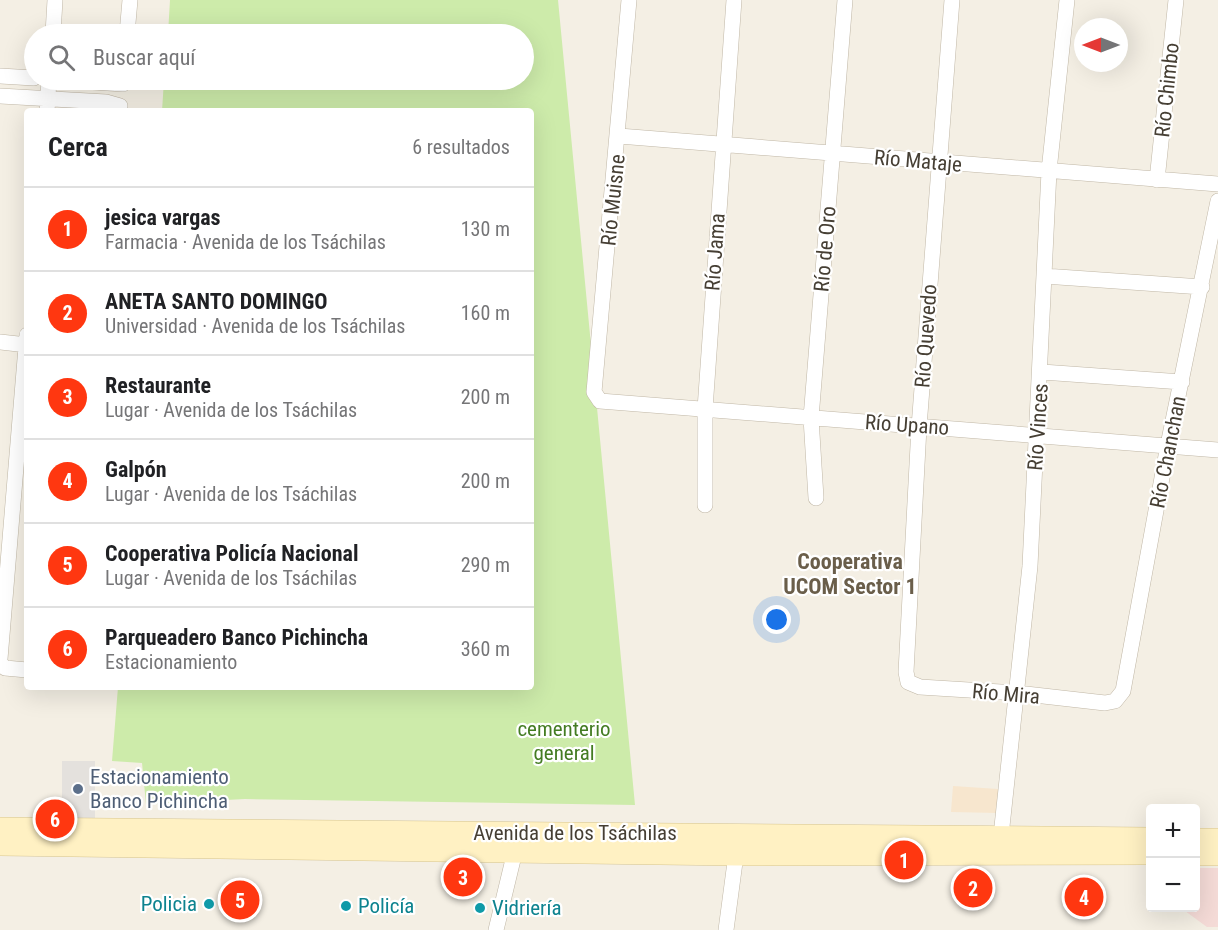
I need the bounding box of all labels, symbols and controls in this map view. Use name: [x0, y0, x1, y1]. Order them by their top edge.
north arrow: [1074, 18, 1128, 72]
search box: [24, 24, 534, 90]
icon: search: [45, 41, 78, 74]
street label: Río Chimbo: [1150, 41, 1184, 139]
text: Buscar aquí: [93, 45, 196, 70]
text: Cerca: [48, 132, 108, 162]
text: 6 resultados: [412, 135, 510, 159]
street label: Río Mataje: [873, 145, 963, 177]
street label: Río Muisne: [596, 153, 630, 247]
text: jesica vargas: [105, 205, 221, 230]
street label: Río de Oro: [809, 205, 841, 293]
street label: Río Jama: [700, 212, 730, 292]
text: 1: [62, 217, 73, 241]
text: 130 m: [461, 217, 510, 241]
text: Farmacia · Avenida de los Tsáchilas: [105, 230, 386, 254]
street label: Río Quevedo: [910, 283, 942, 389]
text: ANETA SANTO DOMINGO: [105, 289, 328, 314]
text: 2: [62, 301, 73, 325]
text: 160 m: [461, 301, 510, 325]
text: Universidad · Avenida de los Tsáchilas: [105, 314, 405, 338]
text: Restaurante: [105, 373, 211, 398]
street label: Río Vinces: [1023, 383, 1053, 471]
text: 3: [62, 385, 73, 409]
text: 200 m: [461, 385, 510, 409]
street label: Río Chanchan: [1145, 394, 1191, 510]
text: Lugar · Avenida de los Tsáchilas: [105, 398, 357, 422]
street label: Río Upano: [864, 410, 950, 440]
text: Galpón: [105, 457, 166, 482]
text: 4: [62, 469, 73, 493]
text: 200 m: [461, 469, 510, 493]
text: Lugar · Avenida de los Tsáchilas: [105, 482, 357, 506]
text: Cooperativa Policía Nacional: [105, 541, 359, 566]
district label: Cooperativa UCOM Sector 1: [783, 549, 917, 599]
text: 5: [62, 553, 73, 577]
text: 290 m: [461, 553, 510, 577]
text: Lugar · Avenida de los Tsáchilas: [105, 566, 357, 590]
your location: [762, 605, 791, 634]
text: Parqueadero Banco Pichincha: [105, 625, 368, 650]
text: 6: [62, 637, 73, 661]
text: 360 m: [461, 637, 510, 661]
text: Estacionamiento: [105, 650, 237, 674]
street label: Río Mira: [971, 679, 1041, 709]
park label: cementerio general: [517, 717, 611, 765]
place label: Estacionamiento Banco Pichincha: [90, 765, 229, 813]
marker: Estacionamiento Banco Pichincha: [71, 782, 85, 796]
pin: 6: [36, 796, 74, 842]
map controls: [1146, 804, 1200, 912]
button: +: [1146, 804, 1200, 858]
street label: Avenida de los Tsáchilas: [473, 821, 677, 845]
pin: 1: [884, 838, 924, 882]
pin: 3: [444, 854, 482, 900]
button: −: [1146, 858, 1200, 912]
pin: 2: [954, 866, 992, 910]
pin: 4: [1064, 874, 1104, 920]
pin: 5: [220, 878, 260, 922]
place label: Policia: [141, 892, 197, 916]
place label: Policía: [358, 894, 414, 918]
place label: Vidriería: [492, 896, 561, 920]
marker: Policia: [202, 897, 216, 911]
marker: Policía: [339, 899, 353, 913]
marker: Vidriería: [473, 901, 487, 915]

